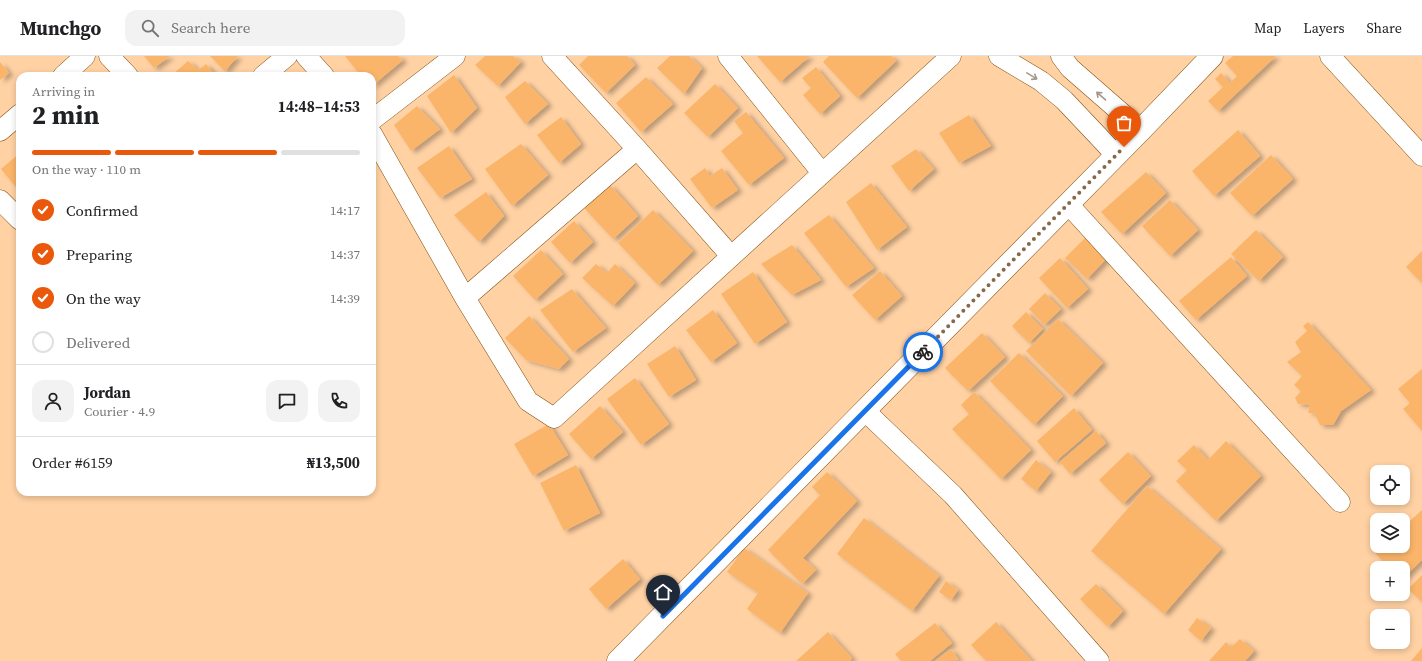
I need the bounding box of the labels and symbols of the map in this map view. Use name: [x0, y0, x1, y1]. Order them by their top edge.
one-way arrow: [1026, 72, 1038, 80]
one-way arrow: [1096, 91, 1106, 100]
pin: [1107, 106, 1141, 147]
courier: [903, 332, 943, 372]
pin: [646, 575, 680, 616]

